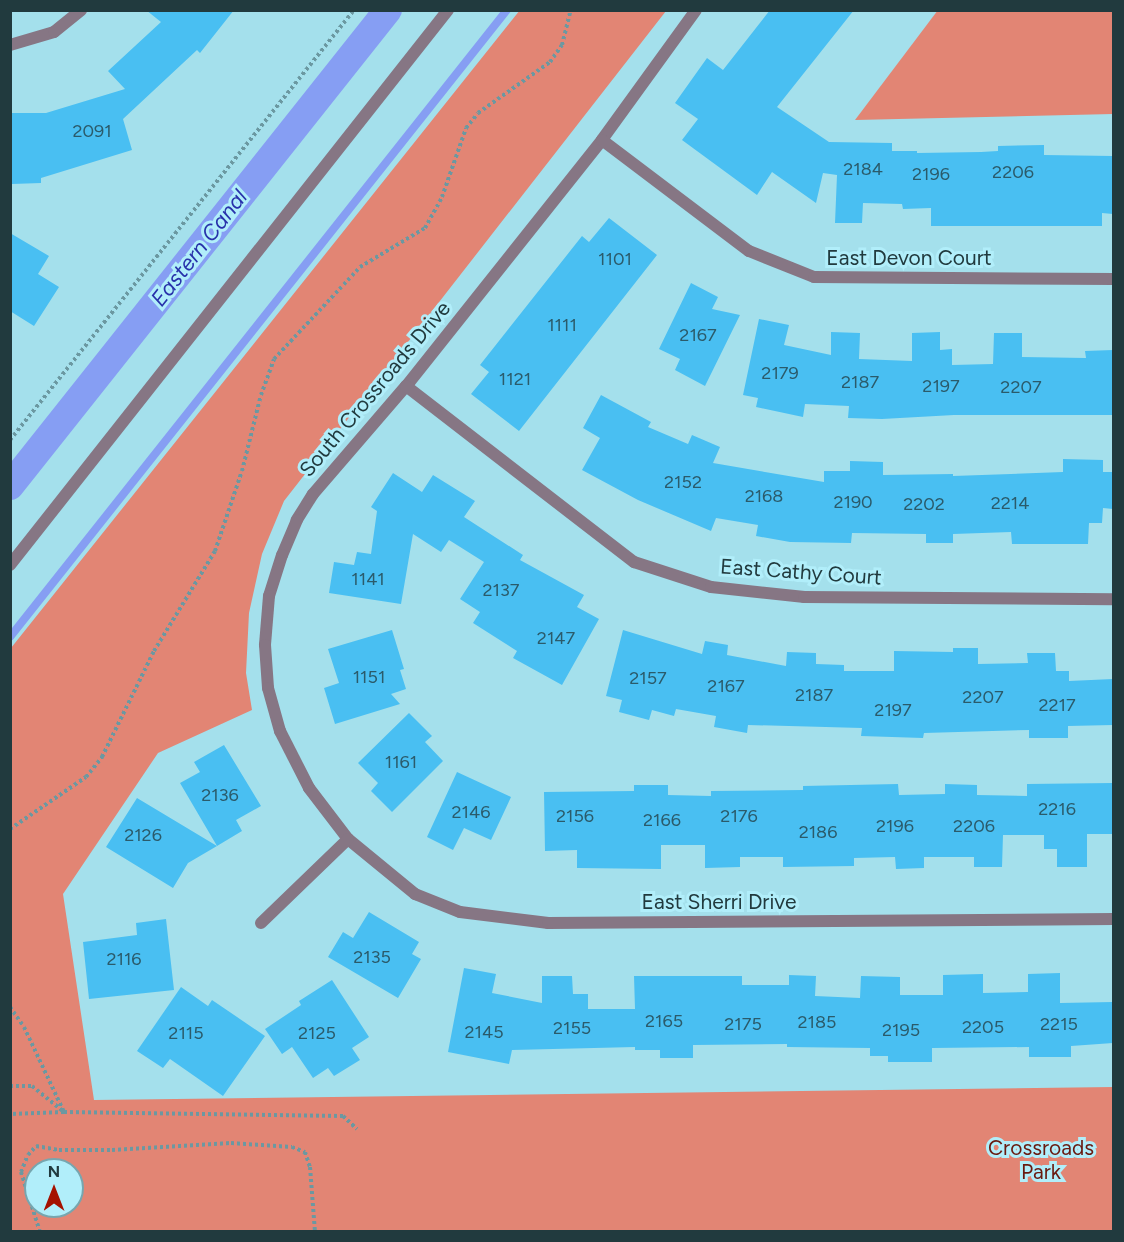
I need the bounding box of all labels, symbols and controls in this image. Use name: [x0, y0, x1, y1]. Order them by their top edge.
house number: 2091: [72, 120, 112, 142]
house number: 2184: [843, 158, 883, 180]
house number: 2206: [992, 161, 1034, 183]
house number: 2196: [912, 163, 950, 185]
water label: Eastern Canal: [145, 184, 253, 312]
street label: East Devon Court: [826, 245, 992, 271]
house number: 1101: [598, 248, 632, 270]
street label: South Crossroads Drive: [294, 296, 456, 482]
house number: 1111: [547, 314, 577, 336]
house number: 2167: [679, 324, 717, 346]
house number: 2179: [761, 362, 799, 384]
house number: 1121: [499, 368, 531, 390]
house number: 2187: [841, 371, 879, 393]
house number: 2197: [922, 375, 960, 397]
house number: 2207: [1000, 376, 1042, 398]
house number: 2152: [664, 471, 702, 493]
house number: 2168: [745, 485, 783, 507]
house number: 2190: [833, 491, 873, 513]
house number: 2214: [991, 492, 1029, 514]
house number: 2202: [903, 493, 945, 515]
street label: East Cathy Court: [719, 554, 883, 590]
house number: 1141: [351, 568, 385, 590]
house number: 2137: [483, 579, 519, 601]
house number: 2147: [537, 627, 575, 649]
house number: 1151: [353, 666, 385, 688]
house number: 2157: [629, 667, 667, 689]
house number: 2167: [707, 675, 745, 697]
house number: 2187: [795, 684, 833, 706]
house number: 2207: [962, 686, 1004, 708]
house number: 2217: [1038, 694, 1076, 716]
house number: 2197: [874, 699, 912, 721]
house number: 1161: [385, 751, 417, 773]
house number: 2136: [201, 784, 239, 806]
house number: 2216: [1038, 798, 1076, 820]
house number: 2146: [452, 801, 490, 823]
house number: 2156: [556, 805, 594, 827]
house number: 2176: [720, 805, 758, 827]
house number: 2166: [643, 809, 681, 831]
house number: 2196: [876, 815, 914, 837]
house number: 2206: [953, 815, 995, 837]
house number: 2186: [799, 821, 837, 843]
house number: 2126: [124, 824, 162, 846]
street label: East Sherri Drive: [642, 889, 796, 915]
house number: 2135: [353, 946, 391, 968]
house number: 2116: [106, 948, 142, 970]
house number: 2165: [645, 1010, 683, 1032]
house number: 2185: [798, 1011, 836, 1033]
house number: 2175: [724, 1013, 762, 1035]
house number: 2215: [1040, 1013, 1078, 1035]
house number: 2205: [962, 1016, 1004, 1038]
house number: 2155: [553, 1017, 591, 1039]
house number: 2195: [882, 1019, 920, 1041]
house number: 2145: [464, 1021, 504, 1043]
house number: 2115: [168, 1022, 204, 1044]
house number: 2125: [298, 1022, 336, 1044]
park label: Crossroads Park: [988, 1135, 1094, 1185]
north arrow: [24, 1158, 84, 1218]
text: N: [48, 1162, 60, 1181]

